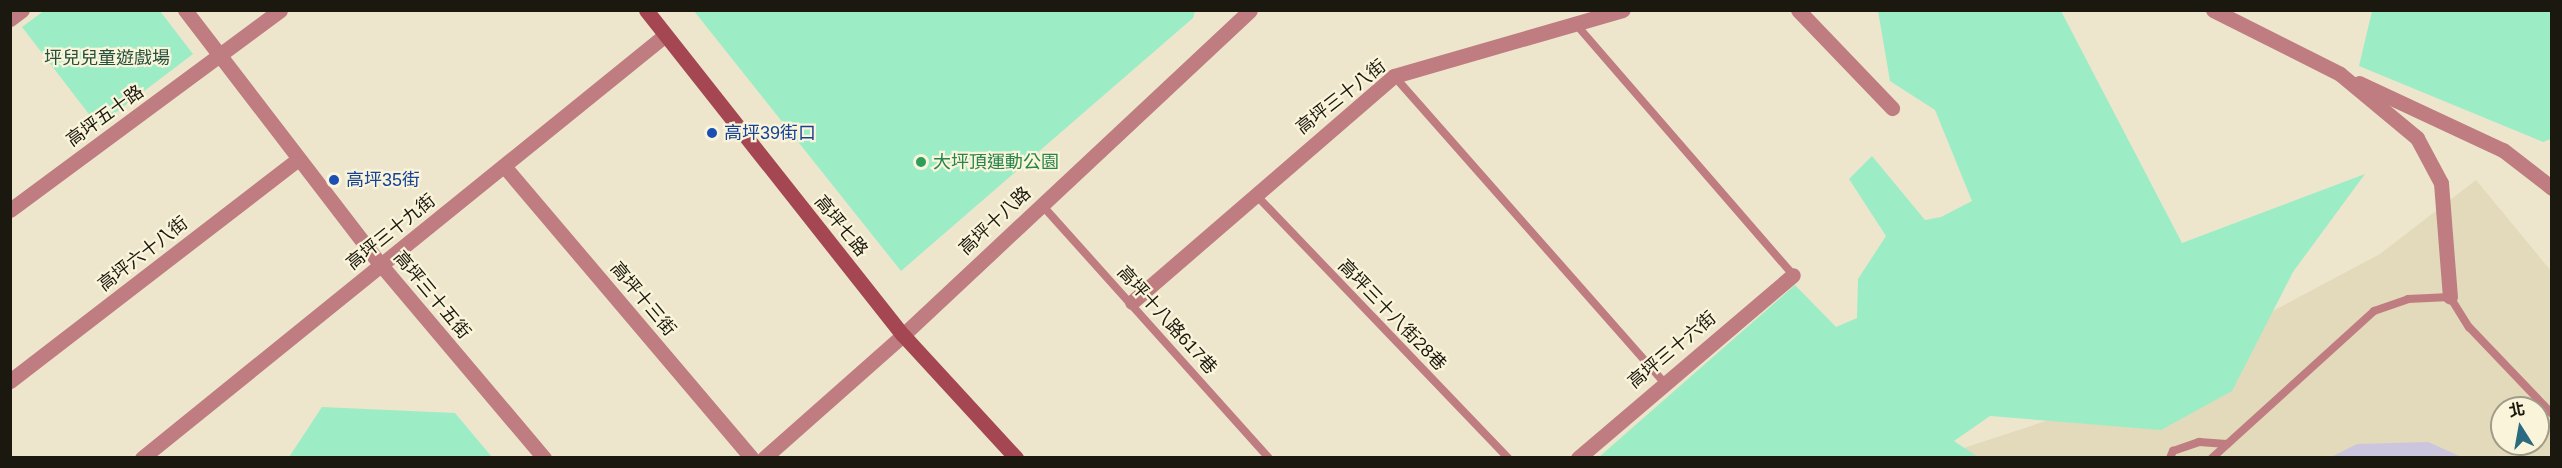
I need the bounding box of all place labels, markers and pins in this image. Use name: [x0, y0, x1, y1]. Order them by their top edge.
place label: 高坪39街口: [724, 122, 816, 144]
marker: 高坪39街口: [705, 126, 719, 140]
place label: 大坪頂運動公園: [933, 151, 1059, 173]
marker: 大坪頂運動公園: [914, 155, 928, 169]
place label: 高坪35街: [346, 169, 420, 191]
marker: 高坪35街: [327, 173, 341, 187]

